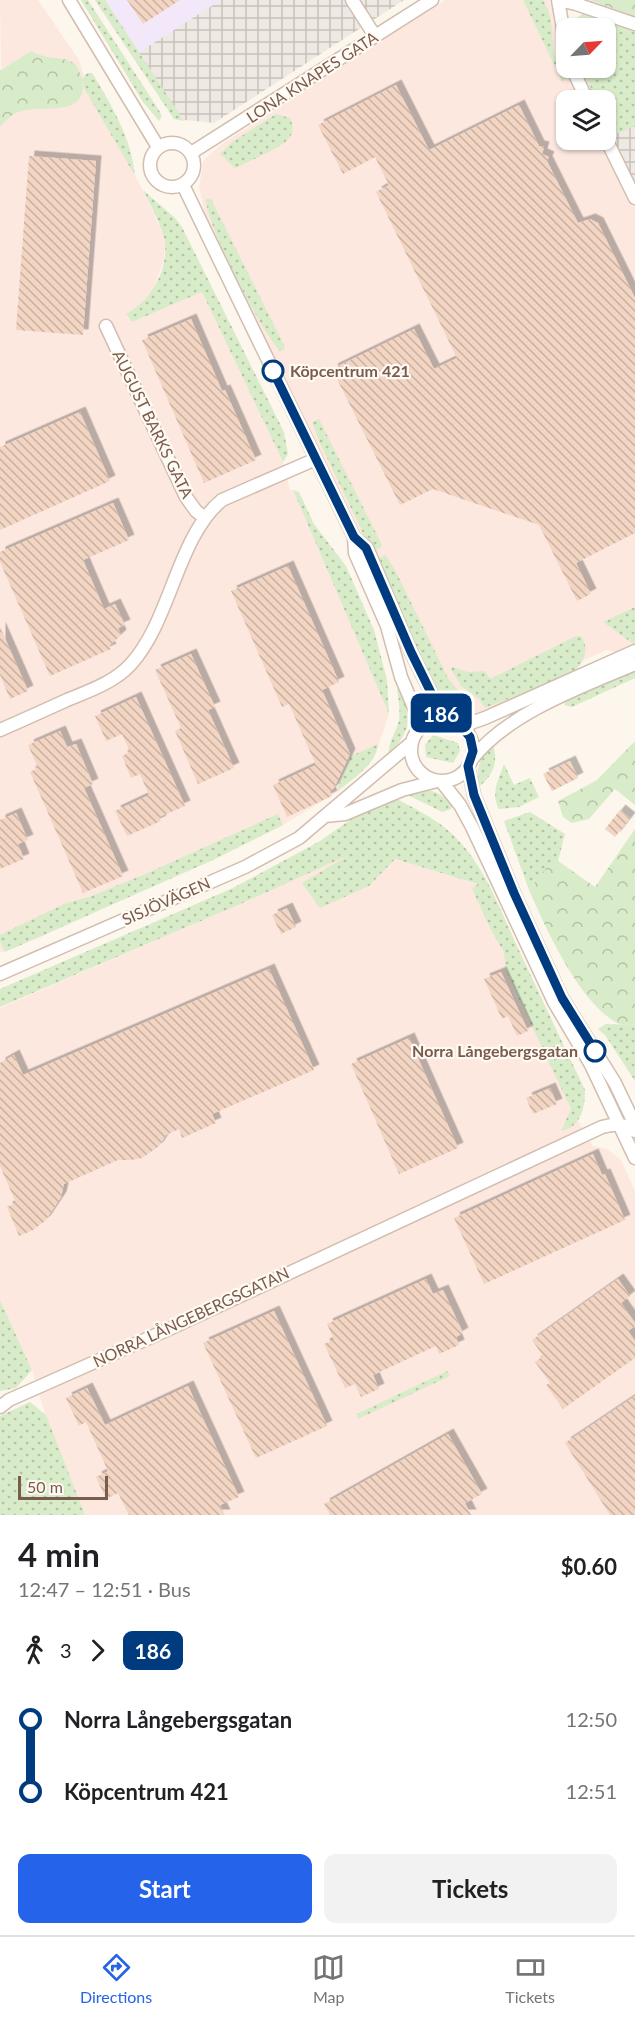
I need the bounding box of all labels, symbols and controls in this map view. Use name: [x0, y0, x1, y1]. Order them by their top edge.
north arrow: [556, 18, 616, 78]
map controls: [556, 18, 616, 150]
street label: LONA KNAPES GATA: [242, 27, 381, 126]
button: layers: [556, 90, 616, 150]
street label: AUGUST BARKS GATA: [109, 347, 198, 501]
marker: Köpcentrum 421: [262, 360, 284, 382]
place label: Köpcentrum 421: [290, 361, 410, 380]
line badge: 186: [406, 694, 476, 732]
text: 186: [423, 701, 459, 726]
street label: SISJÖVÄGEN: [119, 873, 213, 928]
marker: Norra Långebergsgatan: [584, 1040, 606, 1062]
place label: Norra Långebergsgatan: [412, 1041, 578, 1060]
street label: NORRA LÅNGEBERGSGATAN: [90, 1263, 292, 1370]
scale bar: [18, 1473, 108, 1500]
text: 50 m: [27, 1477, 63, 1496]
text: 4 min: [18, 1534, 100, 1574]
text: $0.60: [561, 1553, 617, 1580]
text: 12:47 – 12:51 · Bus: [18, 1577, 191, 1601]
icon: walk: [18, 1634, 51, 1667]
icon: forward: [81, 1634, 114, 1667]
text: 3: [60, 1638, 72, 1662]
text: 186: [135, 1638, 171, 1663]
text: Norra Långebergsgatan: [64, 1706, 292, 1733]
text: 12:50: [566, 1707, 617, 1731]
text: Köpcentrum 421: [64, 1778, 229, 1805]
text: 12:51: [566, 1779, 617, 1803]
button: Start: [18, 1854, 312, 1923]
button: Tickets: [324, 1854, 617, 1923]
tab: Directions: [80, 1951, 152, 2006]
tab: Map: [312, 1951, 345, 2006]
tab: Tickets: [505, 1951, 555, 2006]

